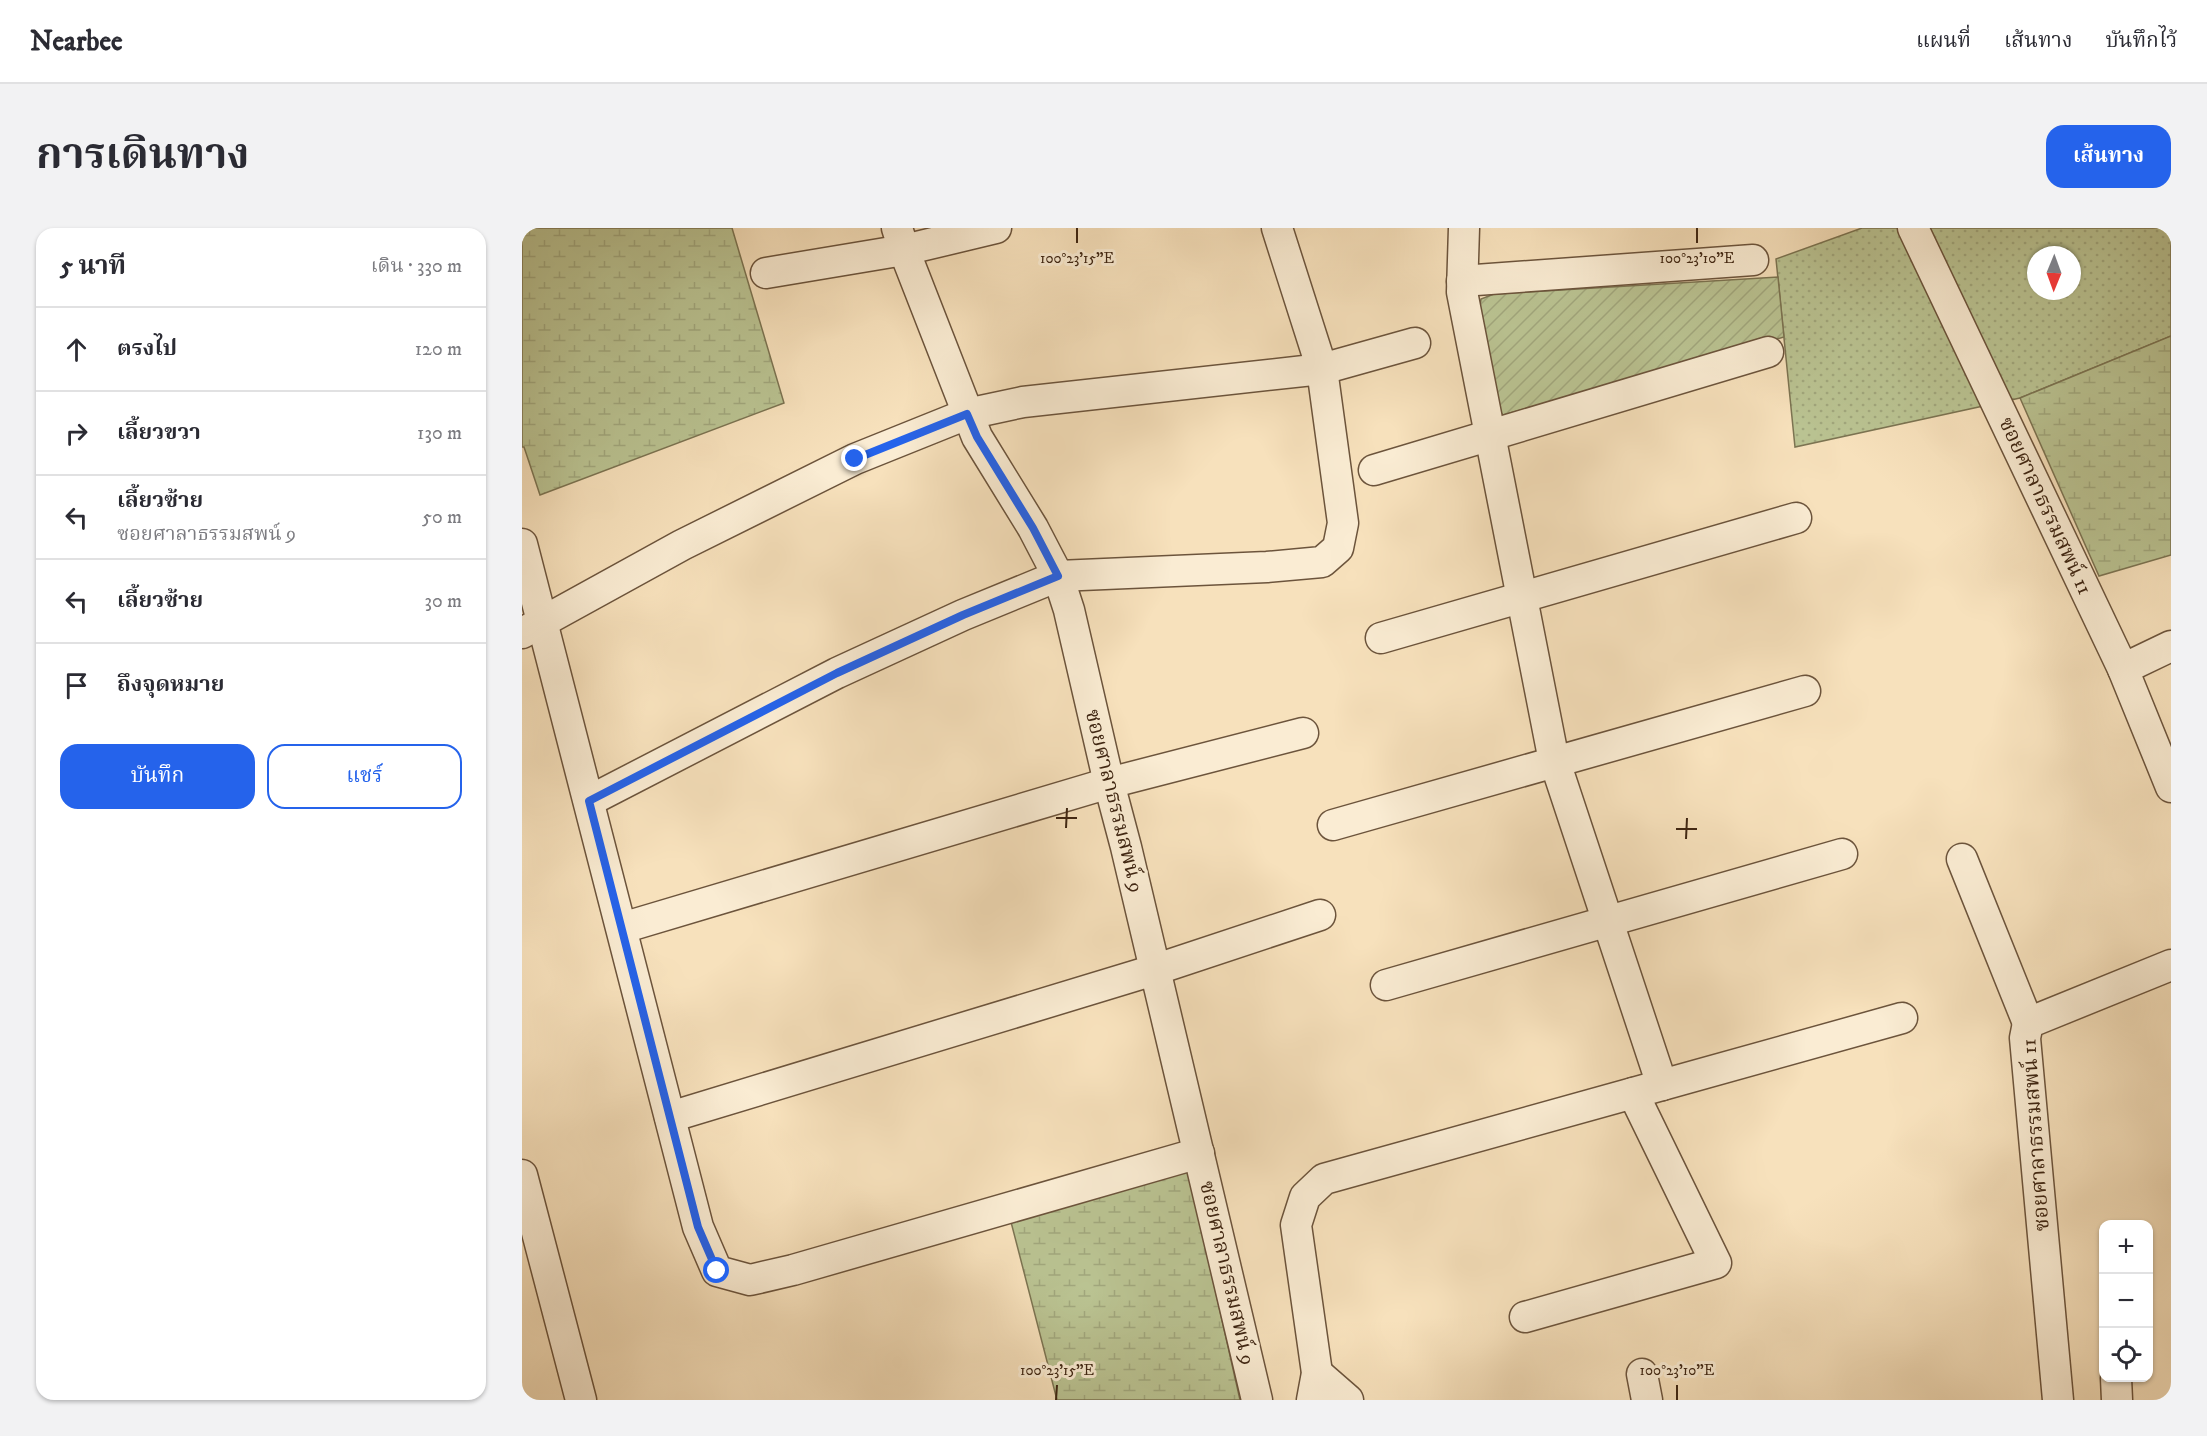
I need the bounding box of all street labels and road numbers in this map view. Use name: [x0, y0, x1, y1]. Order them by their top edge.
street label: ซอยศาลาธรรมสพน์ 11: [1992, 413, 2098, 599]
street label: ซอยศาลาธรรมสพน์ 9: [1079, 706, 1150, 895]
street label: ซอยศาลาธรรมสพน์ 11: [2015, 1038, 2056, 1232]
street label: ซอยศาลาธรรมสพน์ 9: [1193, 1178, 1262, 1367]

